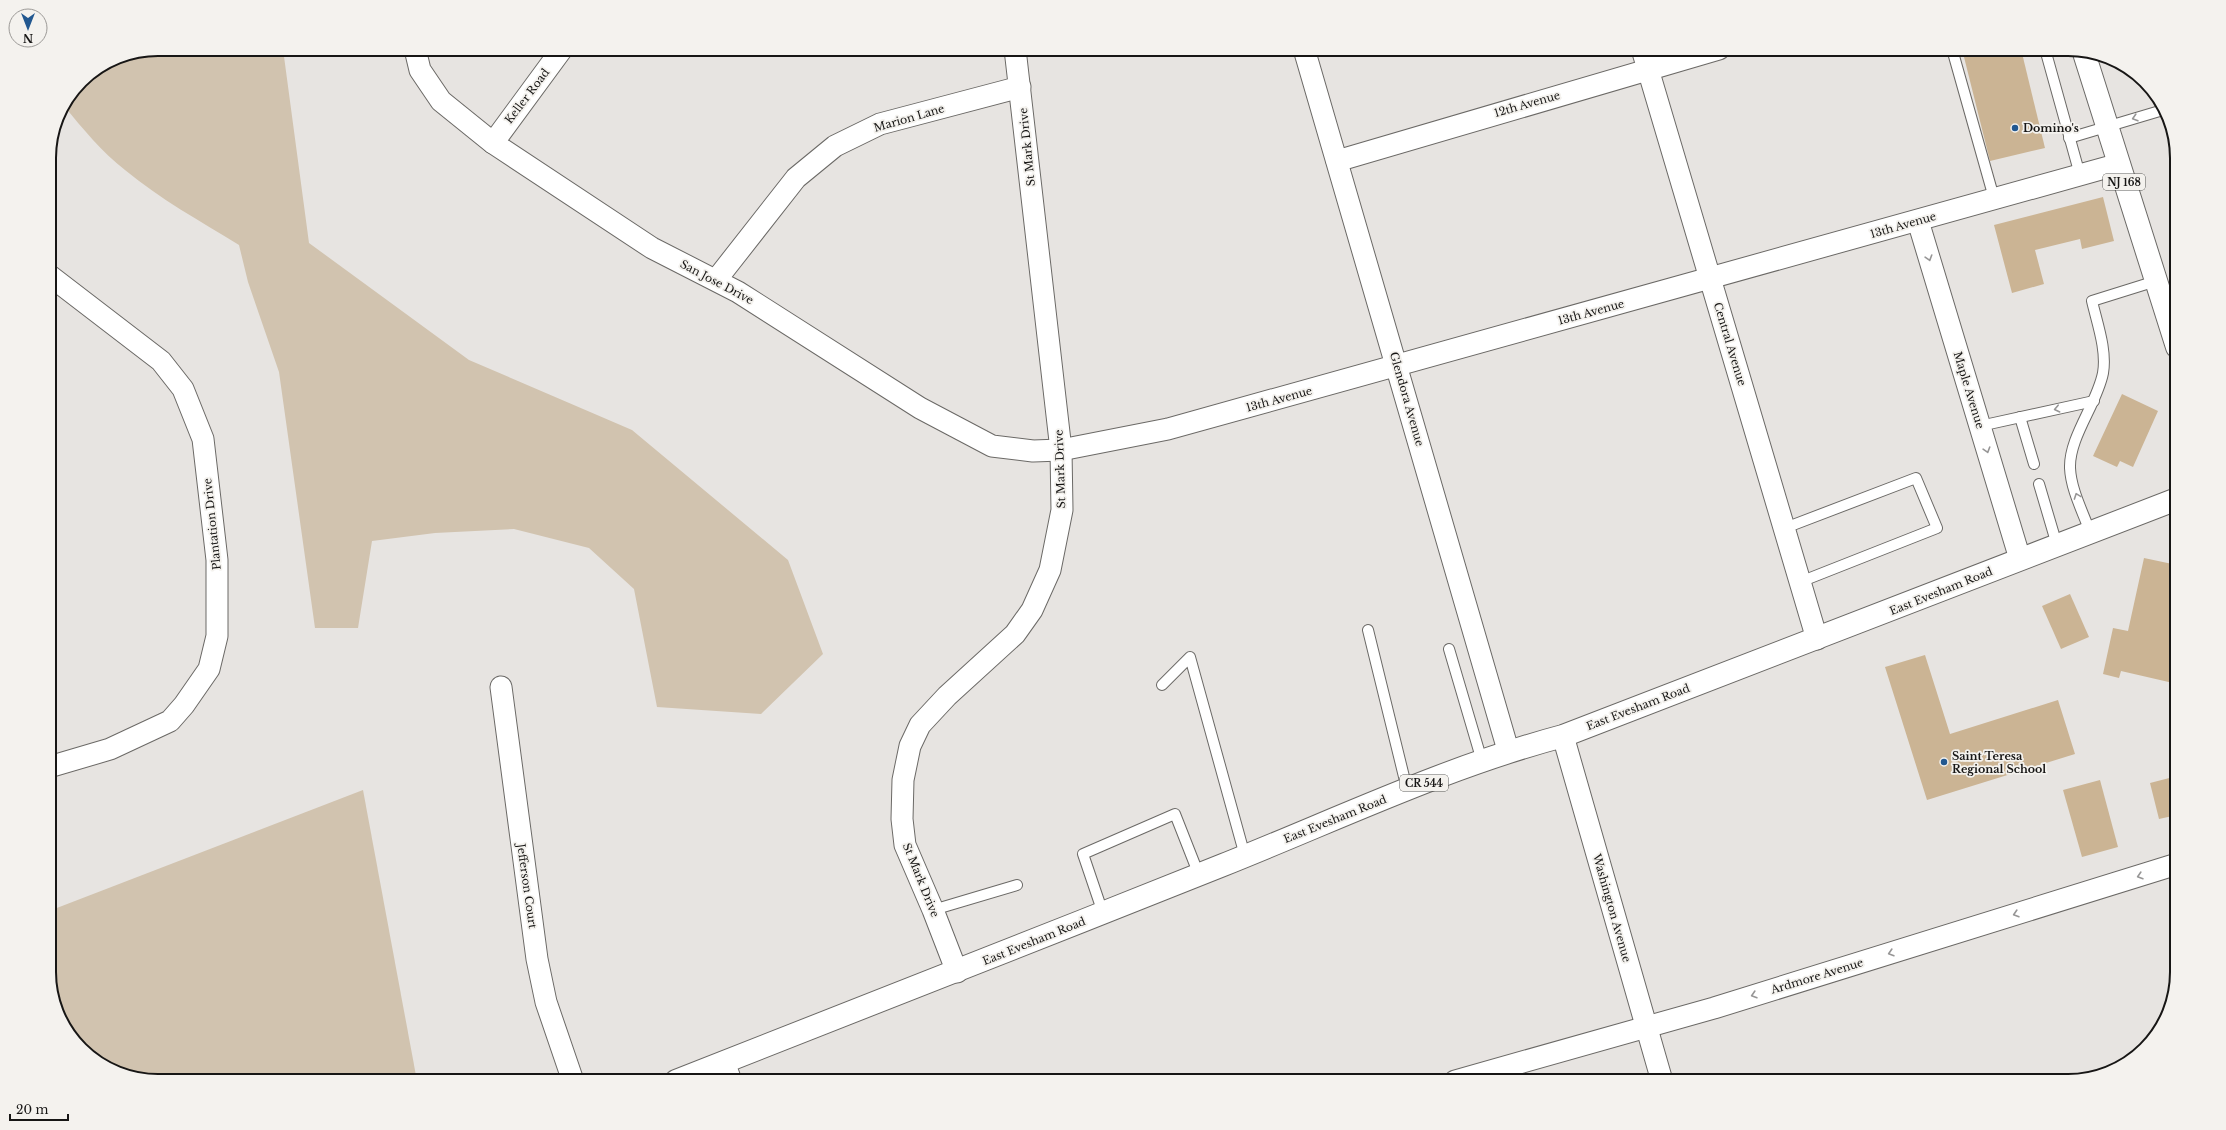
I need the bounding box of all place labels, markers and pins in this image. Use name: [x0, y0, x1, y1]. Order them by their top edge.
place label: Domino's: [2023, 121, 2079, 135]
marker: Domino's: [2010, 123, 2020, 133]
place label: Saint Teresa Regional School: [1952, 749, 2046, 776]
marker: Saint Teresa Regional School: [1939, 757, 1949, 767]

